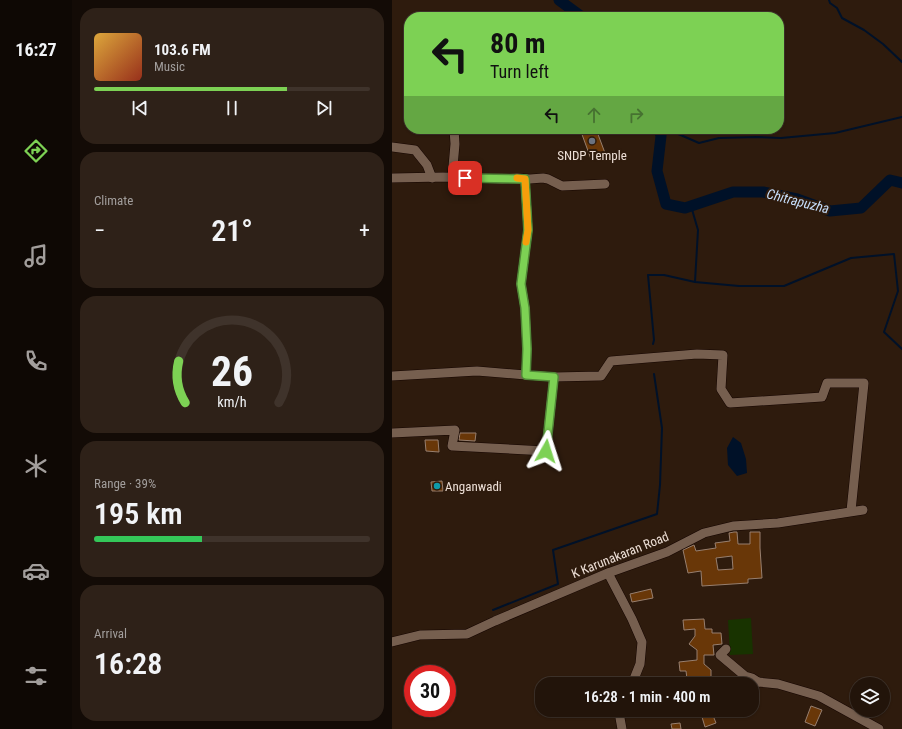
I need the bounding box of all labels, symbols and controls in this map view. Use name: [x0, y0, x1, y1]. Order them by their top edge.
text: 80 m: [490, 27, 546, 60]
icon: left: [424, 28, 476, 80]
text: 16:27: [15, 39, 57, 60]
text: 103.6 FM: [154, 41, 211, 59]
text: Music: [154, 59, 185, 74]
text: Turn left: [490, 61, 549, 82]
icon: previous: [129, 97, 151, 119]
icon: pause: [221, 97, 243, 119]
icon: next: [313, 97, 335, 119]
icon: left: [541, 104, 563, 126]
icon: ahead: [583, 104, 605, 126]
icon: right: [625, 104, 647, 126]
marker: SNDP Temple: [587, 136, 597, 146]
icon: directions: [22, 137, 50, 165]
place label: SNDP Temple: [557, 148, 627, 163]
pin: [448, 161, 482, 195]
icon: arrive: [454, 167, 476, 189]
water label: Chitrapuzha: [765, 185, 831, 217]
text: Climate: [94, 193, 133, 208]
text: 21°: [211, 213, 253, 248]
text: −: [94, 218, 105, 243]
text: +: [359, 218, 370, 243]
icon: music: [22, 242, 50, 270]
text: 26: [211, 346, 253, 395]
icon: phone: [22, 347, 50, 375]
text: km/h: [217, 393, 247, 409]
position arrow: [525, 430, 567, 472]
icon: climate: [22, 452, 50, 480]
text: Range · 39%: [94, 476, 156, 491]
place label: Anganwadi: [445, 479, 502, 494]
marker: Anganwadi: [432, 481, 442, 491]
text: 195 km: [94, 496, 183, 531]
street label: K Karunakaran Road: [569, 529, 671, 581]
icon: car: [22, 557, 50, 585]
text: Arrival: [94, 626, 127, 641]
text: 16:28: [94, 646, 162, 681]
icon: filters: [22, 662, 50, 690]
speed limit sign: 30: [404, 665, 456, 717]
map controls: [850, 677, 890, 717]
button: layers: [850, 677, 890, 717]
text: 16:28 · 1 min · 400 m: [584, 688, 710, 706]

